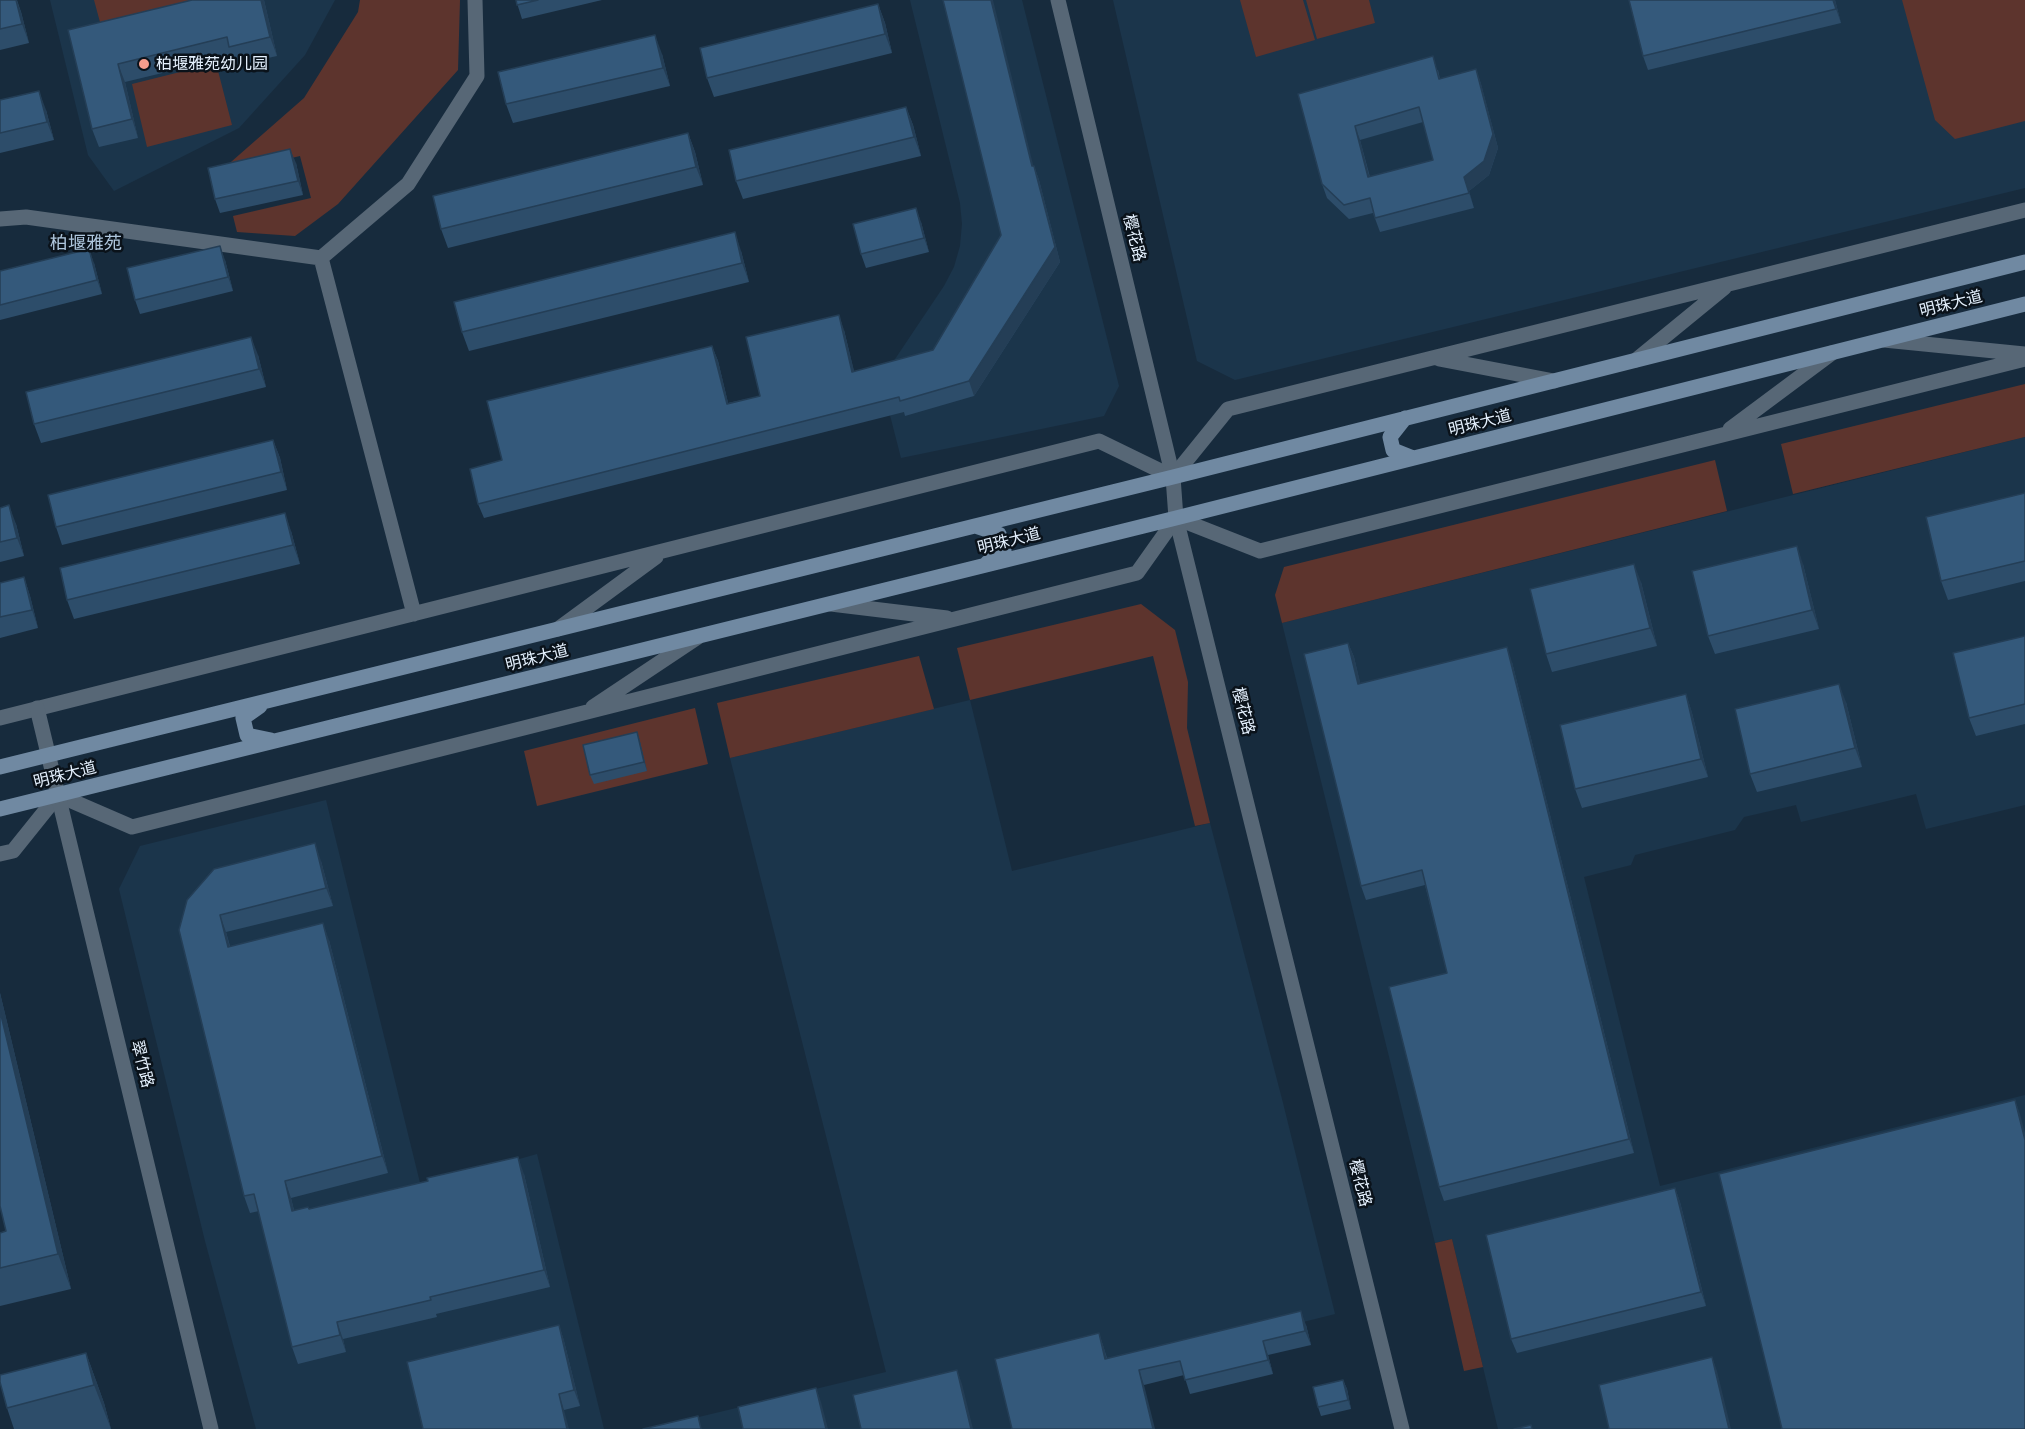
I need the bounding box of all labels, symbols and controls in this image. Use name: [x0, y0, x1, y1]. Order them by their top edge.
place label: 柏堰雅苑幼儿园: [156, 54, 268, 74]
marker: 柏堰雅苑幼儿园: [137, 57, 151, 71]
street label: 樱花路: [1119, 212, 1149, 264]
district label: 柏堰雅苑: [50, 233, 122, 255]
street label: 明珠大道: [1918, 287, 1984, 321]
street label: 明珠大道: [1447, 406, 1513, 440]
street label: 明珠大道: [976, 524, 1042, 558]
street label: 明珠大道: [504, 641, 570, 675]
street label: 樱花路: [1228, 685, 1258, 737]
street label: 明珠大道: [32, 758, 98, 792]
street label: 翠竹路: [127, 1038, 157, 1090]
street label: 樱花路: [1345, 1157, 1375, 1209]

